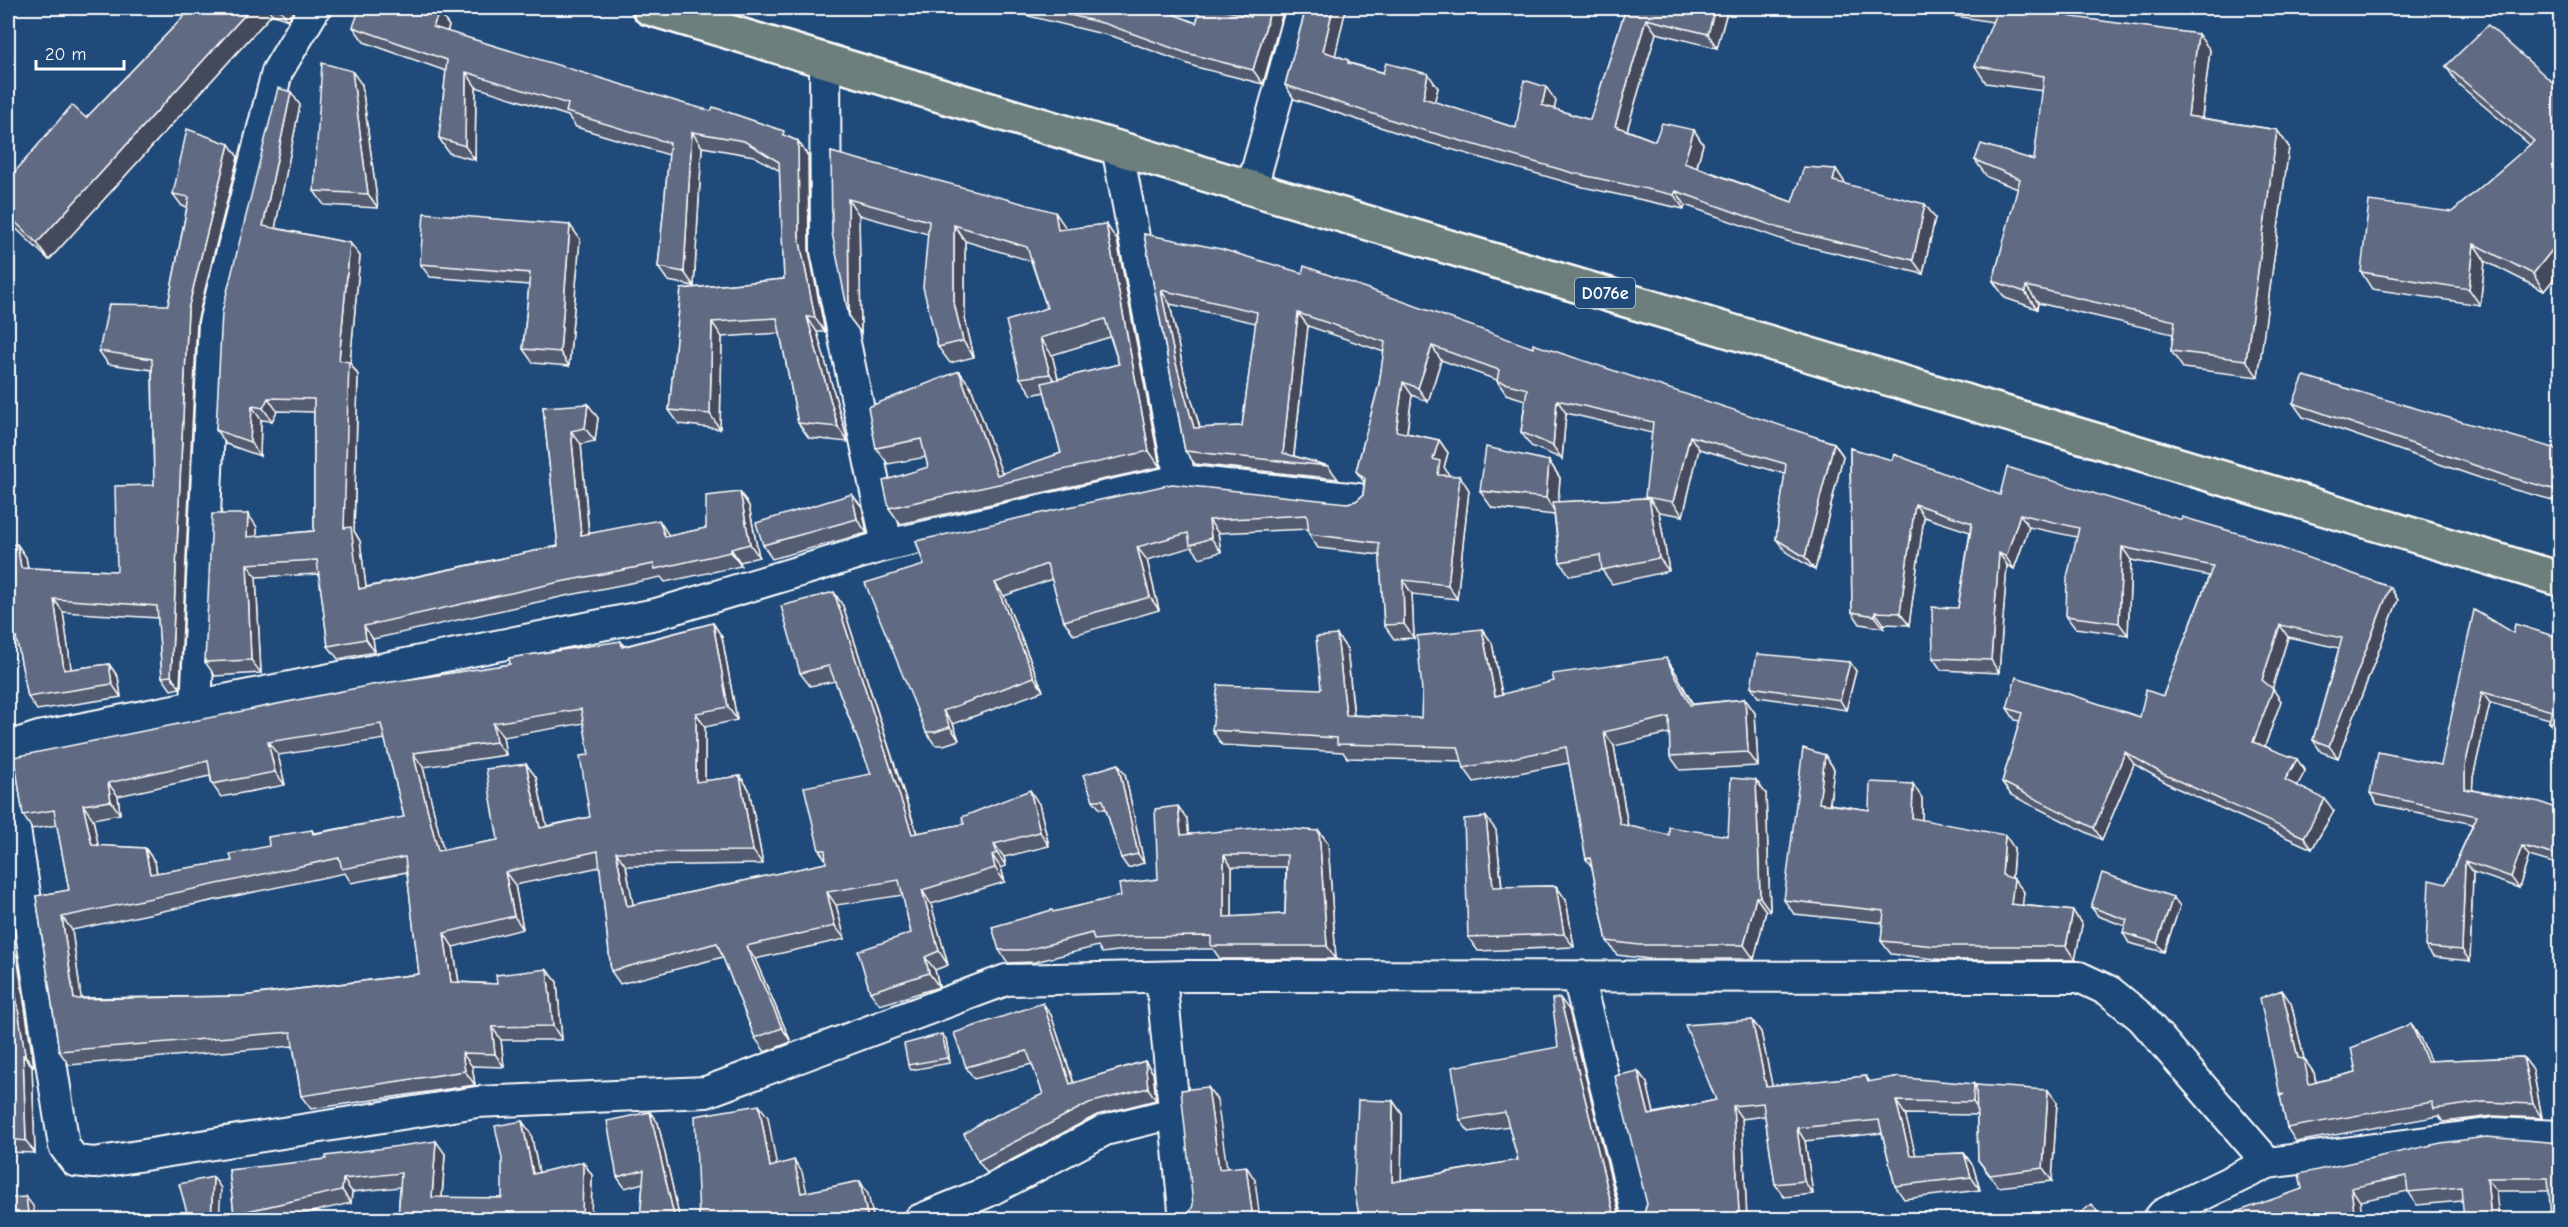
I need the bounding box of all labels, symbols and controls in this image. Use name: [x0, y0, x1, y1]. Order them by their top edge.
scale bar: [36, 33, 124, 71]
text: 20 m: [45, 44, 86, 65]
road number: D076e: [1575, 278, 1635, 308]

